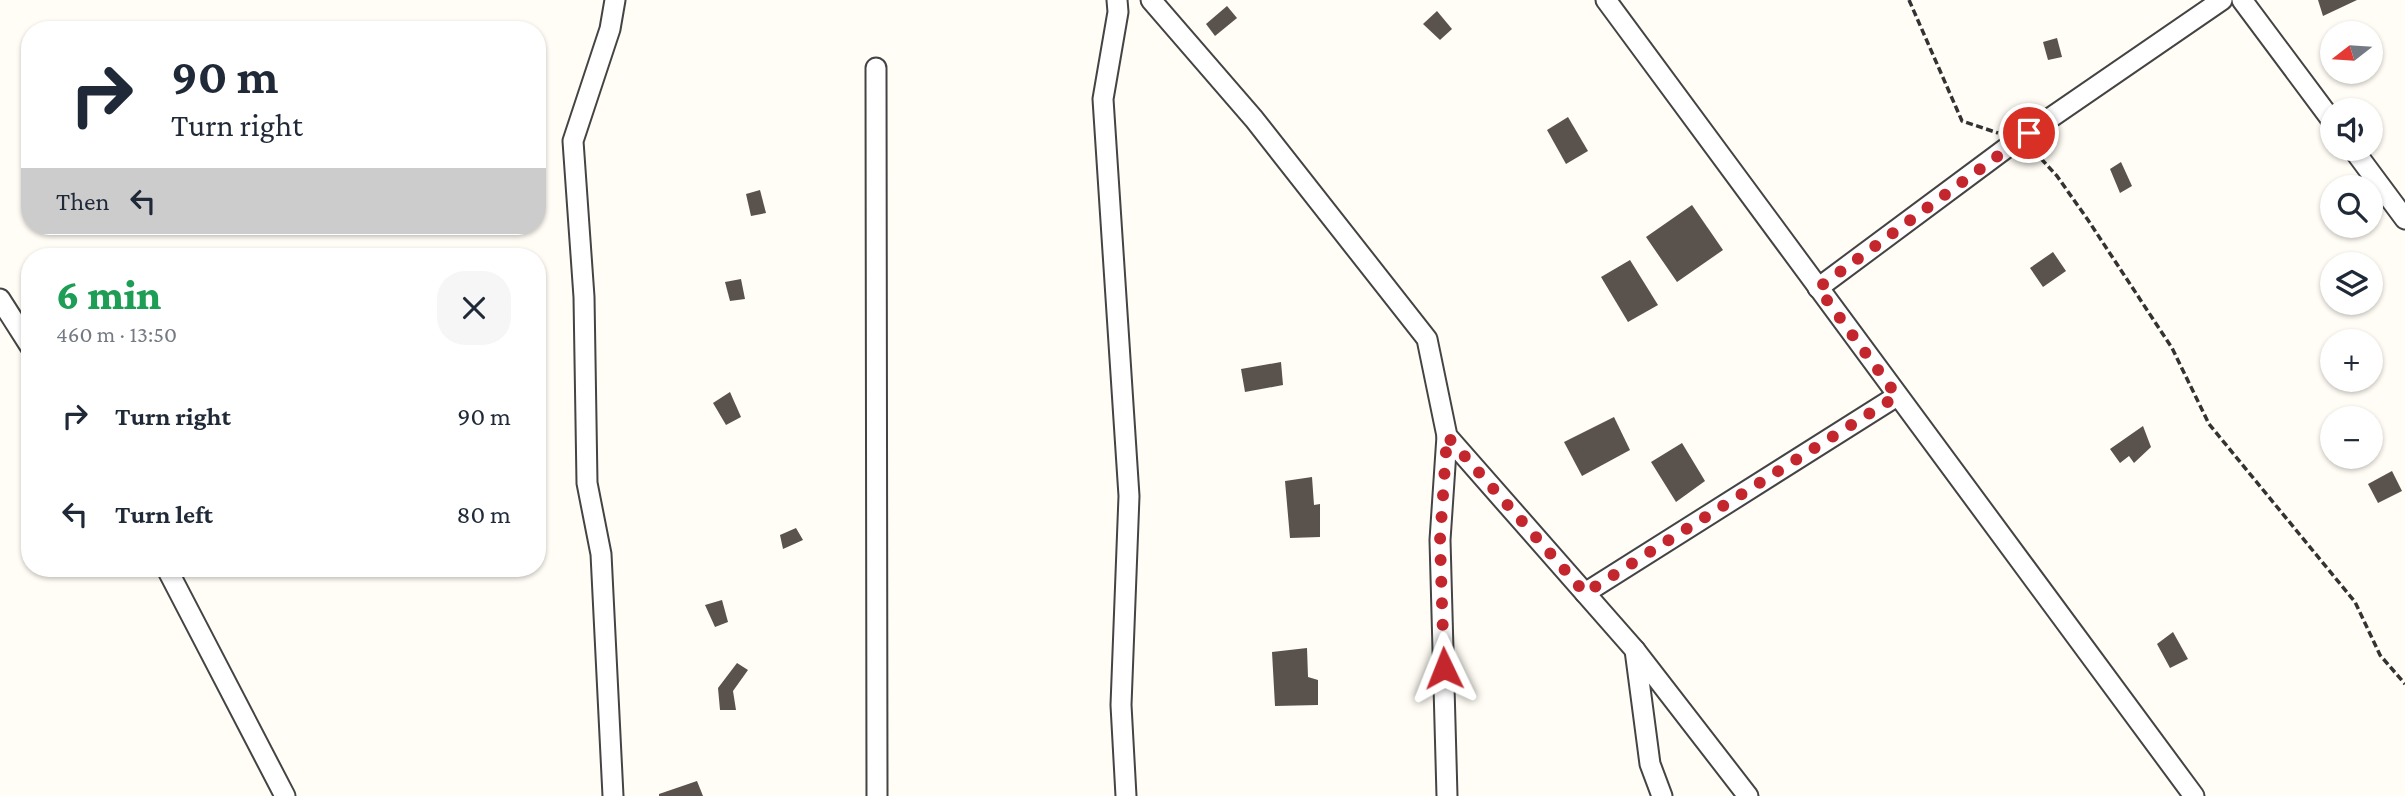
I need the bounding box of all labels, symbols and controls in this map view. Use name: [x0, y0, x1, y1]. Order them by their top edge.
north arrow: [2320, 21, 2384, 84]
map controls: [2320, 21, 2383, 469]
icon: right: [56, 49, 147, 140]
text: 90 m: [171, 49, 278, 104]
button: sound: [2320, 98, 2383, 161]
pin: [1999, 103, 2059, 163]
text: Turn right: [171, 107, 303, 143]
icon: arrive: [2010, 114, 2048, 152]
button: search: [2320, 175, 2383, 238]
icon: left: [124, 182, 162, 220]
text: Then: [56, 187, 110, 216]
button: layers: [2320, 252, 2383, 315]
text: 6 min: [56, 271, 161, 318]
button: close: [437, 271, 511, 345]
text: 460 m · 13:50: [56, 321, 177, 347]
button: +: [2320, 329, 2383, 392]
icon: right: [56, 397, 94, 435]
text: Turn right: [115, 402, 231, 431]
text: 90 m: [457, 402, 511, 431]
button: −: [2320, 406, 2383, 469]
icon: left: [56, 495, 94, 533]
text: Turn left: [115, 500, 213, 529]
text: 80 m: [457, 500, 511, 529]
position arrow: [1407, 631, 1481, 705]

